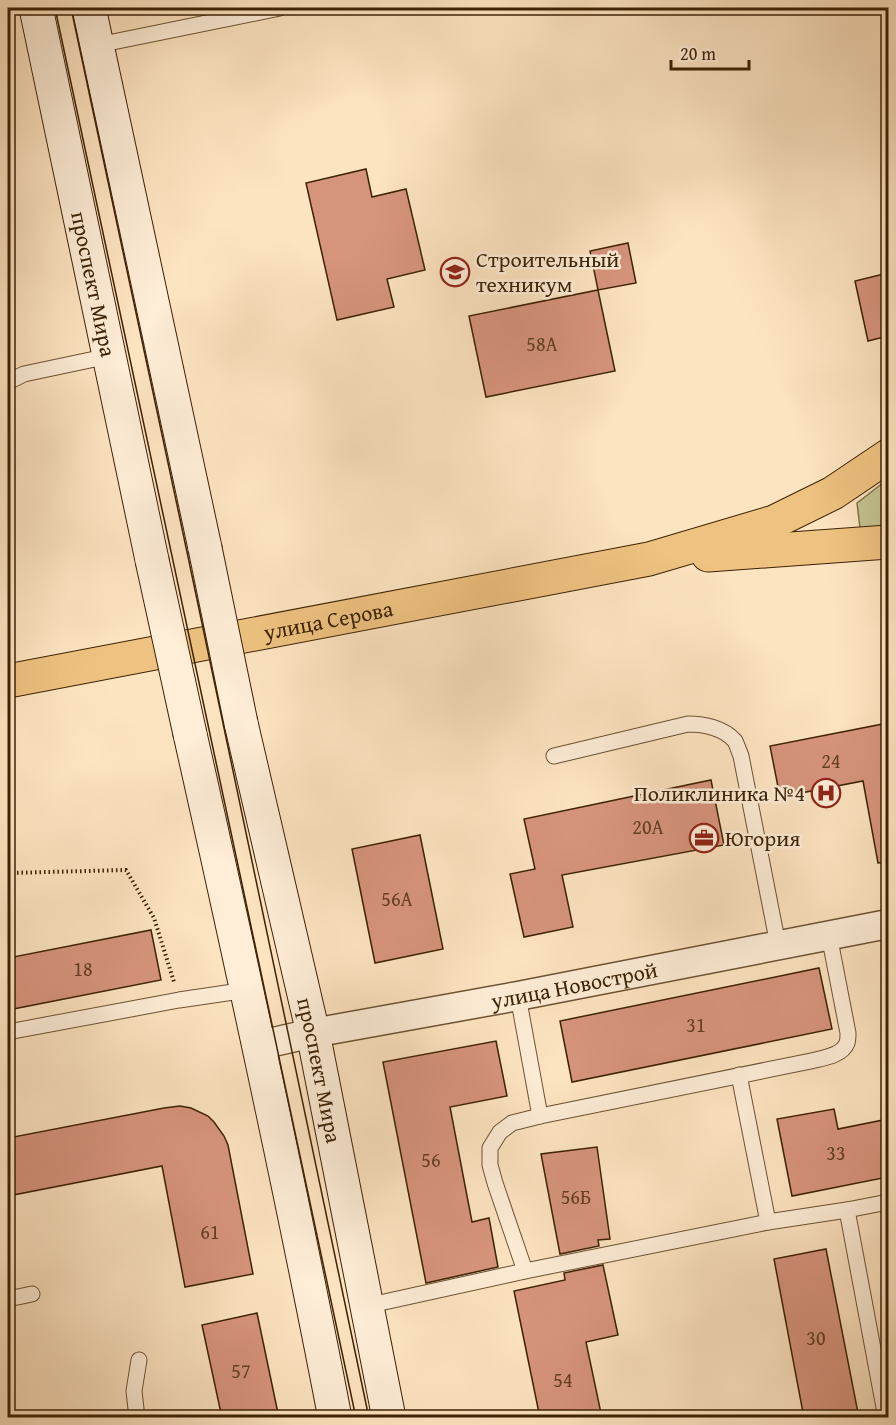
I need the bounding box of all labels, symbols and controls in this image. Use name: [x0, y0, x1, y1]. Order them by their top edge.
scale bar: [671, 33, 749, 71]
text: 20 m: [680, 40, 716, 67]
street label: проспект Мира: [63, 208, 125, 360]
place label: Строительный техникум: [476, 243, 619, 300]
school or university icon: Строительный техникум: [439, 256, 471, 288]
house number: 58А: [526, 329, 558, 358]
street label: улица Серова: [260, 592, 396, 648]
house number: 24: [821, 746, 841, 775]
place label: Поликлиника №4: [634, 777, 805, 809]
hospital icon: Поликлиника №4: [810, 777, 842, 809]
house number: 20А: [632, 812, 664, 841]
office icon: Югория: [688, 822, 720, 854]
place label: Югория: [725, 822, 800, 854]
house number: 56А: [381, 884, 413, 913]
street label: улица Новострой: [488, 953, 660, 1017]
house number: 18: [73, 954, 93, 983]
street label: проспект Мира: [289, 994, 350, 1146]
house number: 31: [686, 1010, 706, 1039]
house number: 33: [826, 1138, 846, 1167]
house number: 56: [421, 1145, 441, 1174]
house number: 56Б: [561, 1182, 591, 1211]
house number: 61: [200, 1217, 220, 1246]
house number: 30: [806, 1323, 826, 1352]
house number: 57: [231, 1356, 251, 1385]
house number: 54: [553, 1365, 573, 1394]

